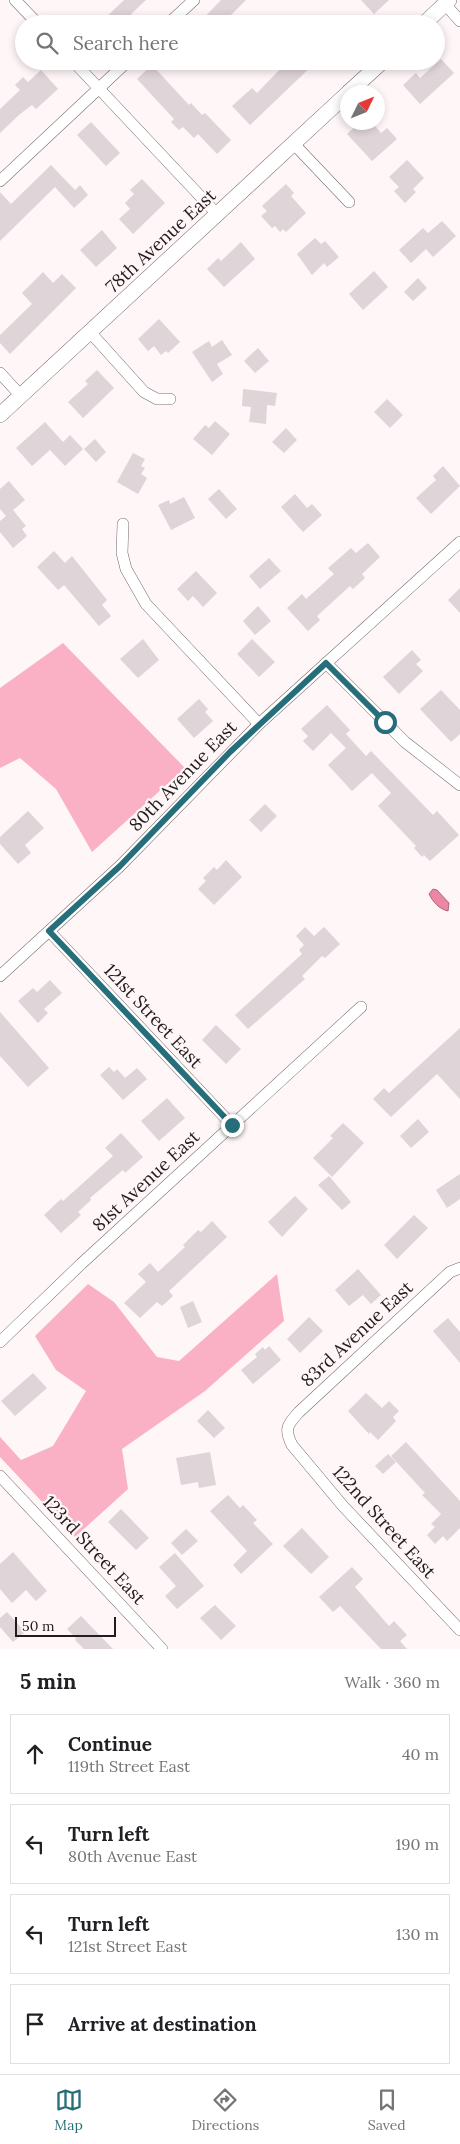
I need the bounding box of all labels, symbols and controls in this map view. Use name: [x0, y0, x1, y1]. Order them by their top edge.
search box: [15, 15, 445, 70]
icon: search: [33, 29, 61, 57]
text: Search here: [73, 31, 179, 55]
north arrow: [340, 85, 385, 130]
street label: 78th Avenue East: [101, 184, 221, 298]
route start: [374, 711, 397, 734]
street label: 80th Avenue East: [124, 715, 241, 836]
street label: 121st Street East: [99, 959, 208, 1073]
route end: [221, 1114, 244, 1137]
street label: 81st Avenue East: [87, 1125, 204, 1236]
street label: 83rd Avenue East: [296, 1276, 418, 1391]
street label: 122nd Street East: [328, 1461, 441, 1583]
street label: 123rd Street East: [38, 1490, 151, 1609]
scale bar: [15, 1614, 116, 1637]
text: 50 m: [22, 1617, 55, 1635]
text: 5 min: [20, 1668, 76, 1695]
text: Walk · 360 m: [344, 1672, 440, 1692]
text: Continue: [68, 1732, 152, 1756]
icon: ahead: [21, 1740, 49, 1768]
text: 40 m: [402, 1744, 439, 1764]
text: 119th Street East: [68, 1756, 190, 1776]
text: Turn left: [68, 1822, 149, 1846]
icon: left: [21, 1830, 49, 1858]
text: 190 m: [395, 1834, 439, 1854]
text: 80th Avenue East: [68, 1846, 197, 1866]
text: Turn left: [68, 1912, 149, 1936]
icon: left: [21, 1920, 49, 1948]
text: 130 m: [396, 1924, 439, 1944]
text: 121st Street East: [68, 1936, 187, 1956]
icon: arrive: [21, 2010, 49, 2038]
text: Arrive at destination: [68, 2012, 257, 2036]
tab: Map: [54, 2086, 83, 2134]
tab: Directions: [191, 2086, 259, 2134]
tab: Saved: [368, 2086, 406, 2134]

